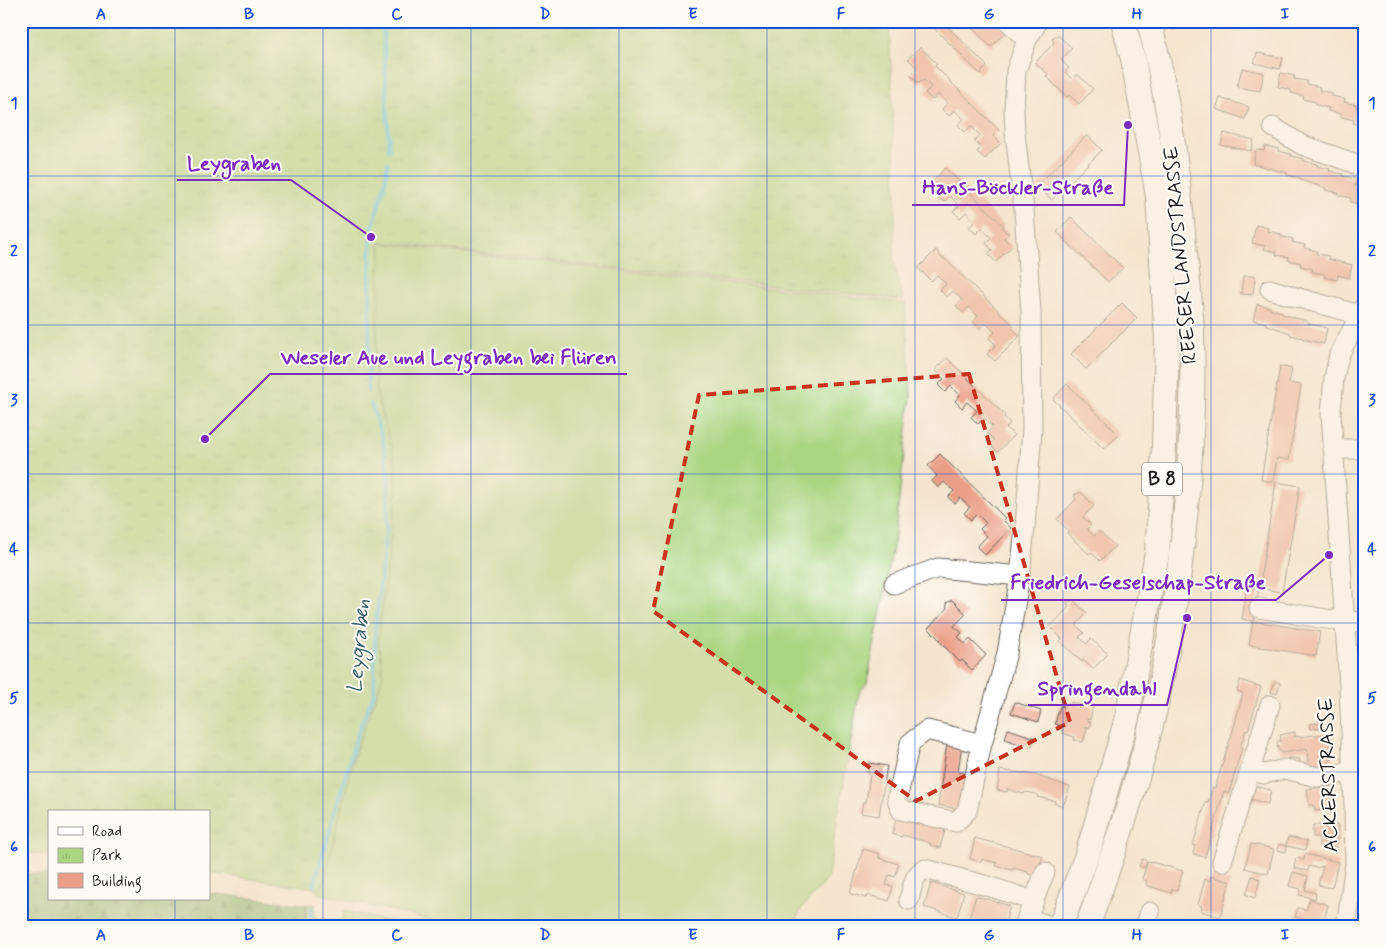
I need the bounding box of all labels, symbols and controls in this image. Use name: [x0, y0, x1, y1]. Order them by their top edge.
text: A: [96, 4, 106, 25]
text: B: [244, 4, 254, 25]
text: C: [391, 4, 403, 25]
text: D: [539, 4, 551, 25]
text: E: [688, 4, 698, 25]
text: F: [837, 4, 846, 25]
text: G: [984, 4, 995, 25]
text: H: [1132, 4, 1143, 25]
text: I: [1281, 4, 1290, 25]
text: 1: [10, 93, 18, 114]
text: 1: [1368, 93, 1376, 114]
callout: Leygraben: [177, 144, 291, 180]
street label: REESER LANDSTRASSE: [1158, 145, 1204, 365]
text: Leygraben: [187, 150, 281, 180]
callout: Hans-Böckler-Straße: [912, 169, 1124, 205]
text: Hans-Böckler-Straße: [922, 174, 1114, 202]
text: 2: [10, 241, 18, 262]
text: 2: [1368, 241, 1376, 262]
callout: Weseler Aue und Leygraben bei Flüren: [270, 338, 627, 374]
text: Weseler Aue und Leygraben bei Flüren: [280, 344, 617, 374]
text: 3: [10, 390, 18, 411]
text: 3: [1368, 390, 1376, 411]
road number: B 8: [1142, 462, 1182, 496]
text: 4: [9, 539, 19, 560]
text: 4: [1367, 539, 1377, 560]
callout: Friedrich-Geselschap-Straße: [1001, 564, 1276, 600]
text: Friedrich-Geselschap-Straße: [1010, 569, 1267, 597]
water label: Leygraben: [341, 598, 379, 694]
callout: Springendahl: [1028, 669, 1167, 705]
text: Springendahl: [1037, 675, 1157, 705]
text: 5: [9, 688, 19, 709]
text: 5: [1367, 688, 1377, 709]
street label: ACKERSTRASSE: [1313, 697, 1345, 853]
legend: [48, 810, 210, 900]
text: Road: [92, 822, 122, 842]
text: 6: [10, 837, 18, 858]
text: 6: [1368, 837, 1376, 858]
text: Park: [92, 846, 122, 866]
text: Building: [92, 872, 142, 893]
text: A: [96, 925, 106, 946]
text: B: [244, 925, 254, 946]
text: C: [391, 925, 403, 946]
text: D: [539, 925, 551, 946]
text: E: [688, 925, 698, 946]
text: F: [837, 925, 846, 946]
text: G: [984, 925, 995, 946]
text: H: [1132, 925, 1143, 946]
text: I: [1281, 925, 1290, 946]

